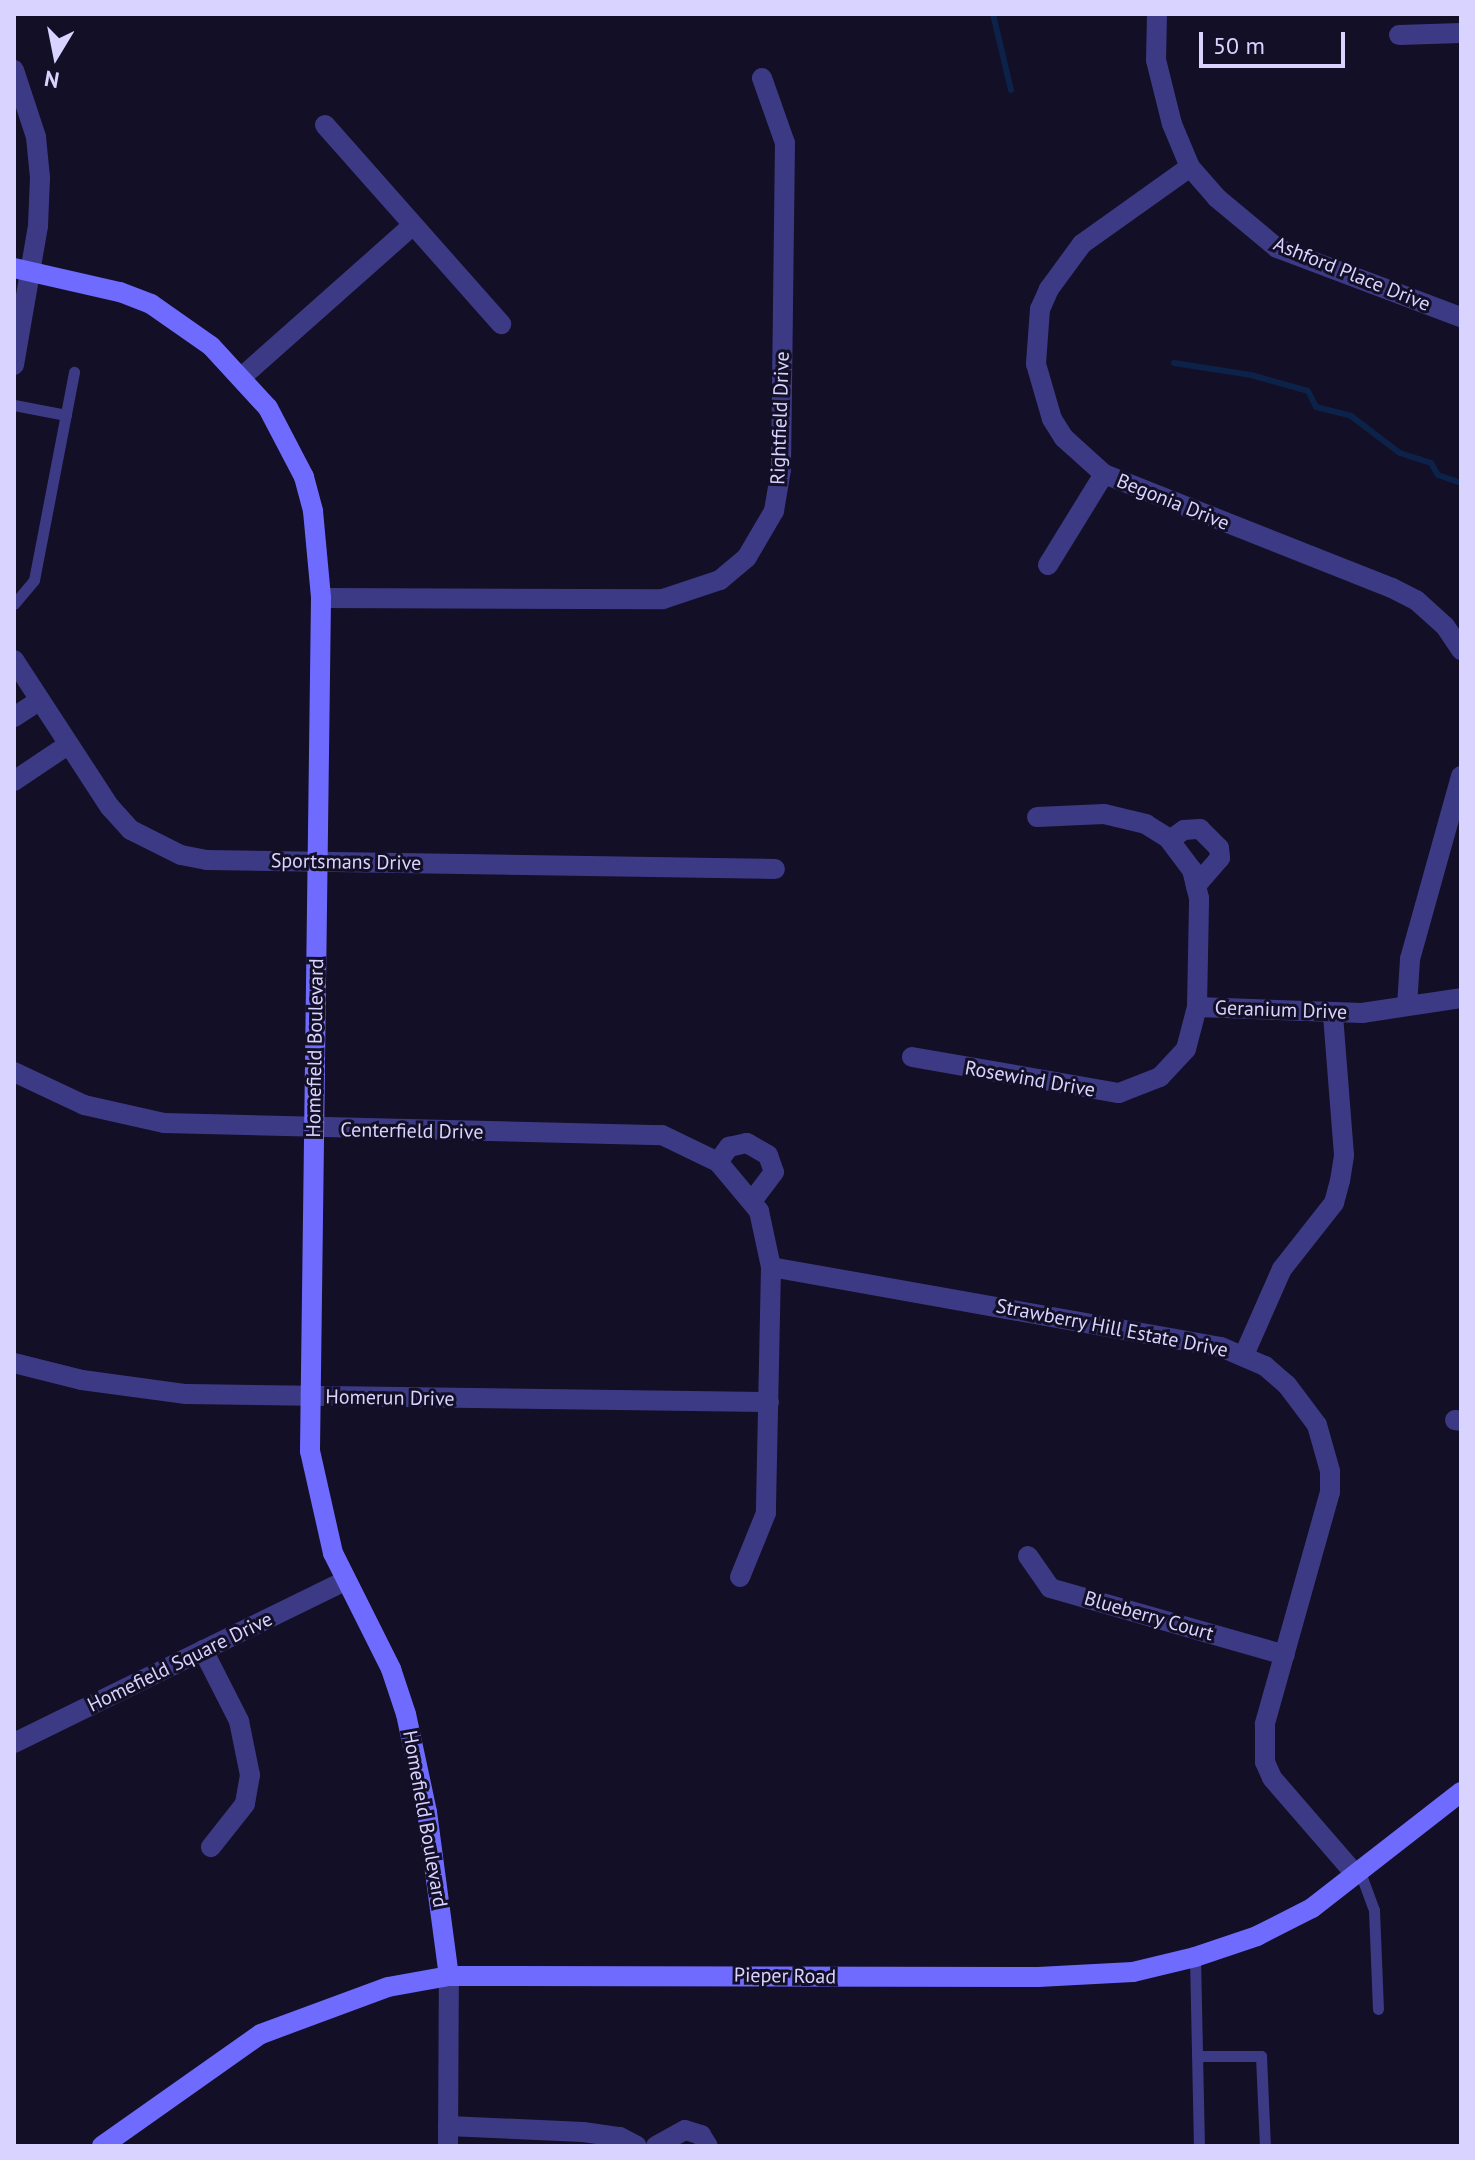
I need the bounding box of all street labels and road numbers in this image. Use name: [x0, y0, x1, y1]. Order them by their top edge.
street label: Ashford Place Drive: [1270, 232, 1434, 316]
street label: Rightfield Drive: [766, 351, 794, 485]
street label: Begonia Drive: [1113, 468, 1233, 536]
street label: Sportsmans Drive: [271, 849, 421, 875]
street label: Homefield Boulevard: [301, 958, 329, 1138]
street label: Geranium Drive: [1214, 996, 1348, 1024]
street label: Rosewind Drive: [963, 1056, 1097, 1102]
street label: Centerfield Drive: [340, 1118, 484, 1144]
street label: Strawberry Hill Estate Drive: [994, 1294, 1230, 1362]
street label: Homerun Drive: [325, 1385, 455, 1411]
street label: Blueberry Court: [1081, 1586, 1217, 1646]
street label: Homefield Square Drive: [84, 1607, 276, 1717]
street label: Homefield Boulevard: [398, 1729, 452, 1909]
street label: Pieper Road: [734, 1963, 836, 1989]

